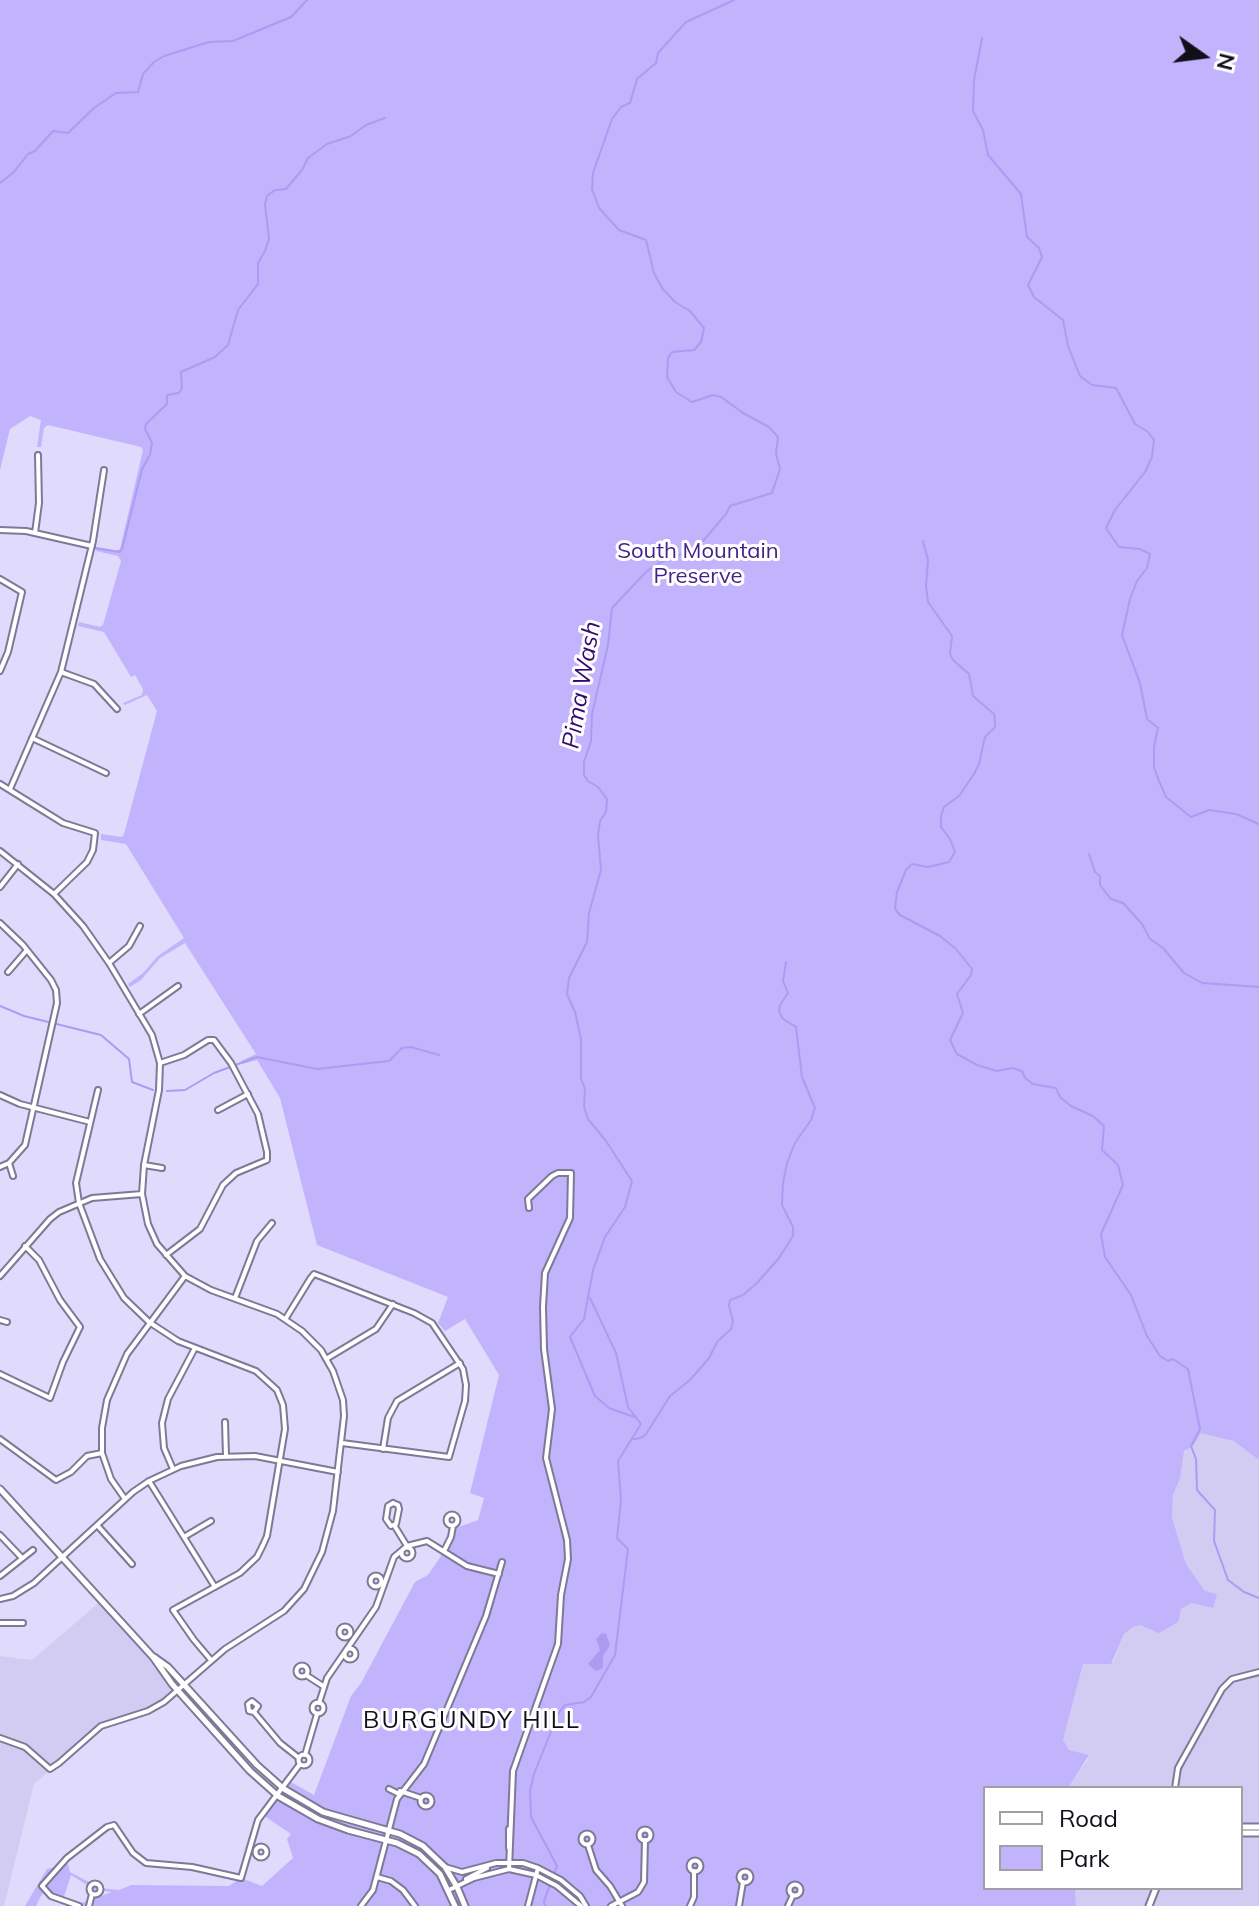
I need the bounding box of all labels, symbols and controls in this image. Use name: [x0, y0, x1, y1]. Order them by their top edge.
north arrow: [1163, 16, 1243, 96]
text: N: [1211, 50, 1242, 73]
park label: South Mountain Preserve: [617, 538, 779, 590]
water label: Pima Wash: [557, 619, 607, 751]
district label: BURGUNDY HILL: [363, 1707, 581, 1735]
legend: [983, 1786, 1243, 1890]
text: Road: [1059, 1803, 1118, 1833]
text: Park: [1059, 1843, 1110, 1873]

